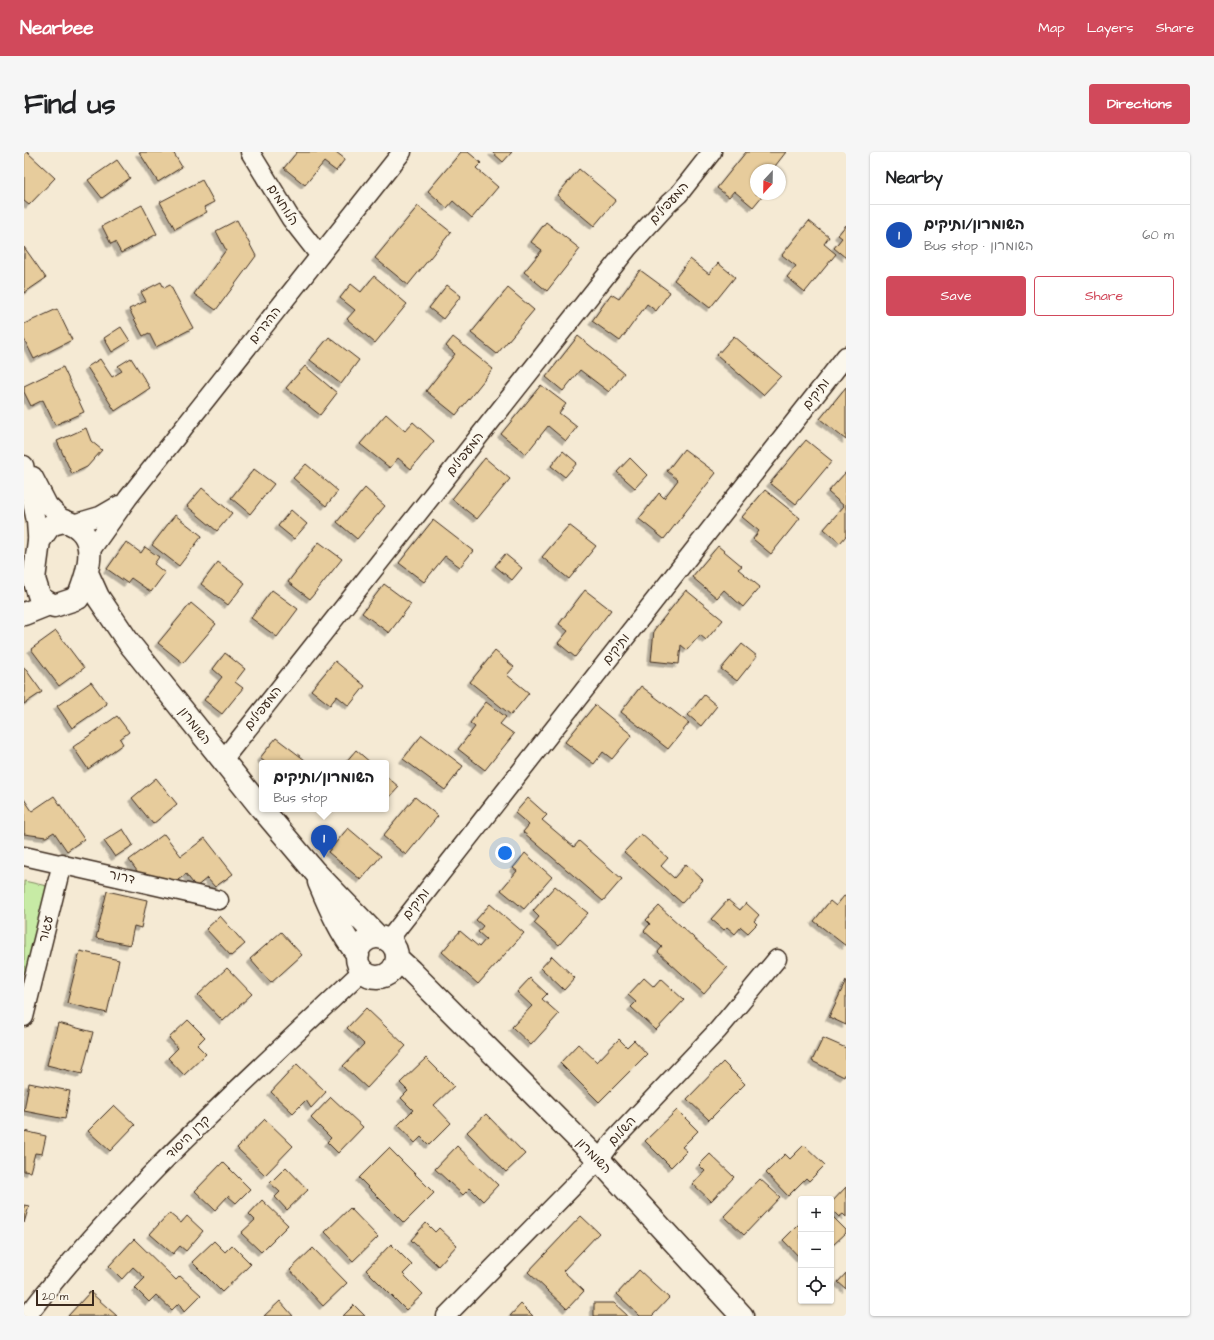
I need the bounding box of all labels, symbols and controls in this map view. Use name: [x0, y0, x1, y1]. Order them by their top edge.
text: Nearbee: [20, 15, 94, 42]
text: Map: [1038, 18, 1065, 38]
text: Layers: [1087, 18, 1134, 38]
text: Share: [1156, 18, 1194, 38]
button: Directions: [1089, 84, 1190, 124]
text: Find us: [24, 85, 115, 124]
north arrow: [750, 164, 786, 200]
text: Nearby: [886, 166, 943, 190]
street label: המעפילים: [645, 178, 693, 228]
street label: הלוחמים: [263, 181, 303, 229]
text: השומרון/ותיקים: [924, 214, 1025, 235]
text: 1: [898, 226, 900, 244]
text: 60 m: [1142, 226, 1174, 244]
text: Bus stop · השומרון: [924, 237, 1034, 255]
button: Save: [886, 276, 1026, 316]
button: Share: [1034, 276, 1174, 316]
street label: ההדרים: [245, 303, 285, 347]
street label: ותיקים: [798, 375, 834, 413]
street label: המעפילים: [442, 428, 488, 480]
street label: ותיקים: [598, 630, 634, 668]
street label: המעפילים: [240, 682, 286, 734]
street label: השומרון: [175, 703, 215, 749]
popup: [259, 760, 389, 812]
text: השומרון/ותיקים: [274, 767, 374, 788]
text: Bus stop: [274, 789, 328, 807]
pin: 1: [311, 825, 337, 858]
your location: [495, 843, 515, 863]
street label: דרור: [107, 865, 137, 889]
street label: ותיקים: [398, 885, 434, 923]
street label: עגור: [34, 913, 58, 944]
street label: קרן היסוד: [162, 1111, 214, 1163]
street label: השלום: [604, 1112, 640, 1150]
street label: השומרון: [572, 1134, 616, 1178]
map controls: [798, 1196, 834, 1304]
button: +: [798, 1196, 834, 1232]
button: −: [798, 1232, 834, 1268]
button: locate: [798, 1268, 834, 1304]
scale bar: [36, 1288, 94, 1307]
text: 20 m: [42, 1289, 68, 1304]

